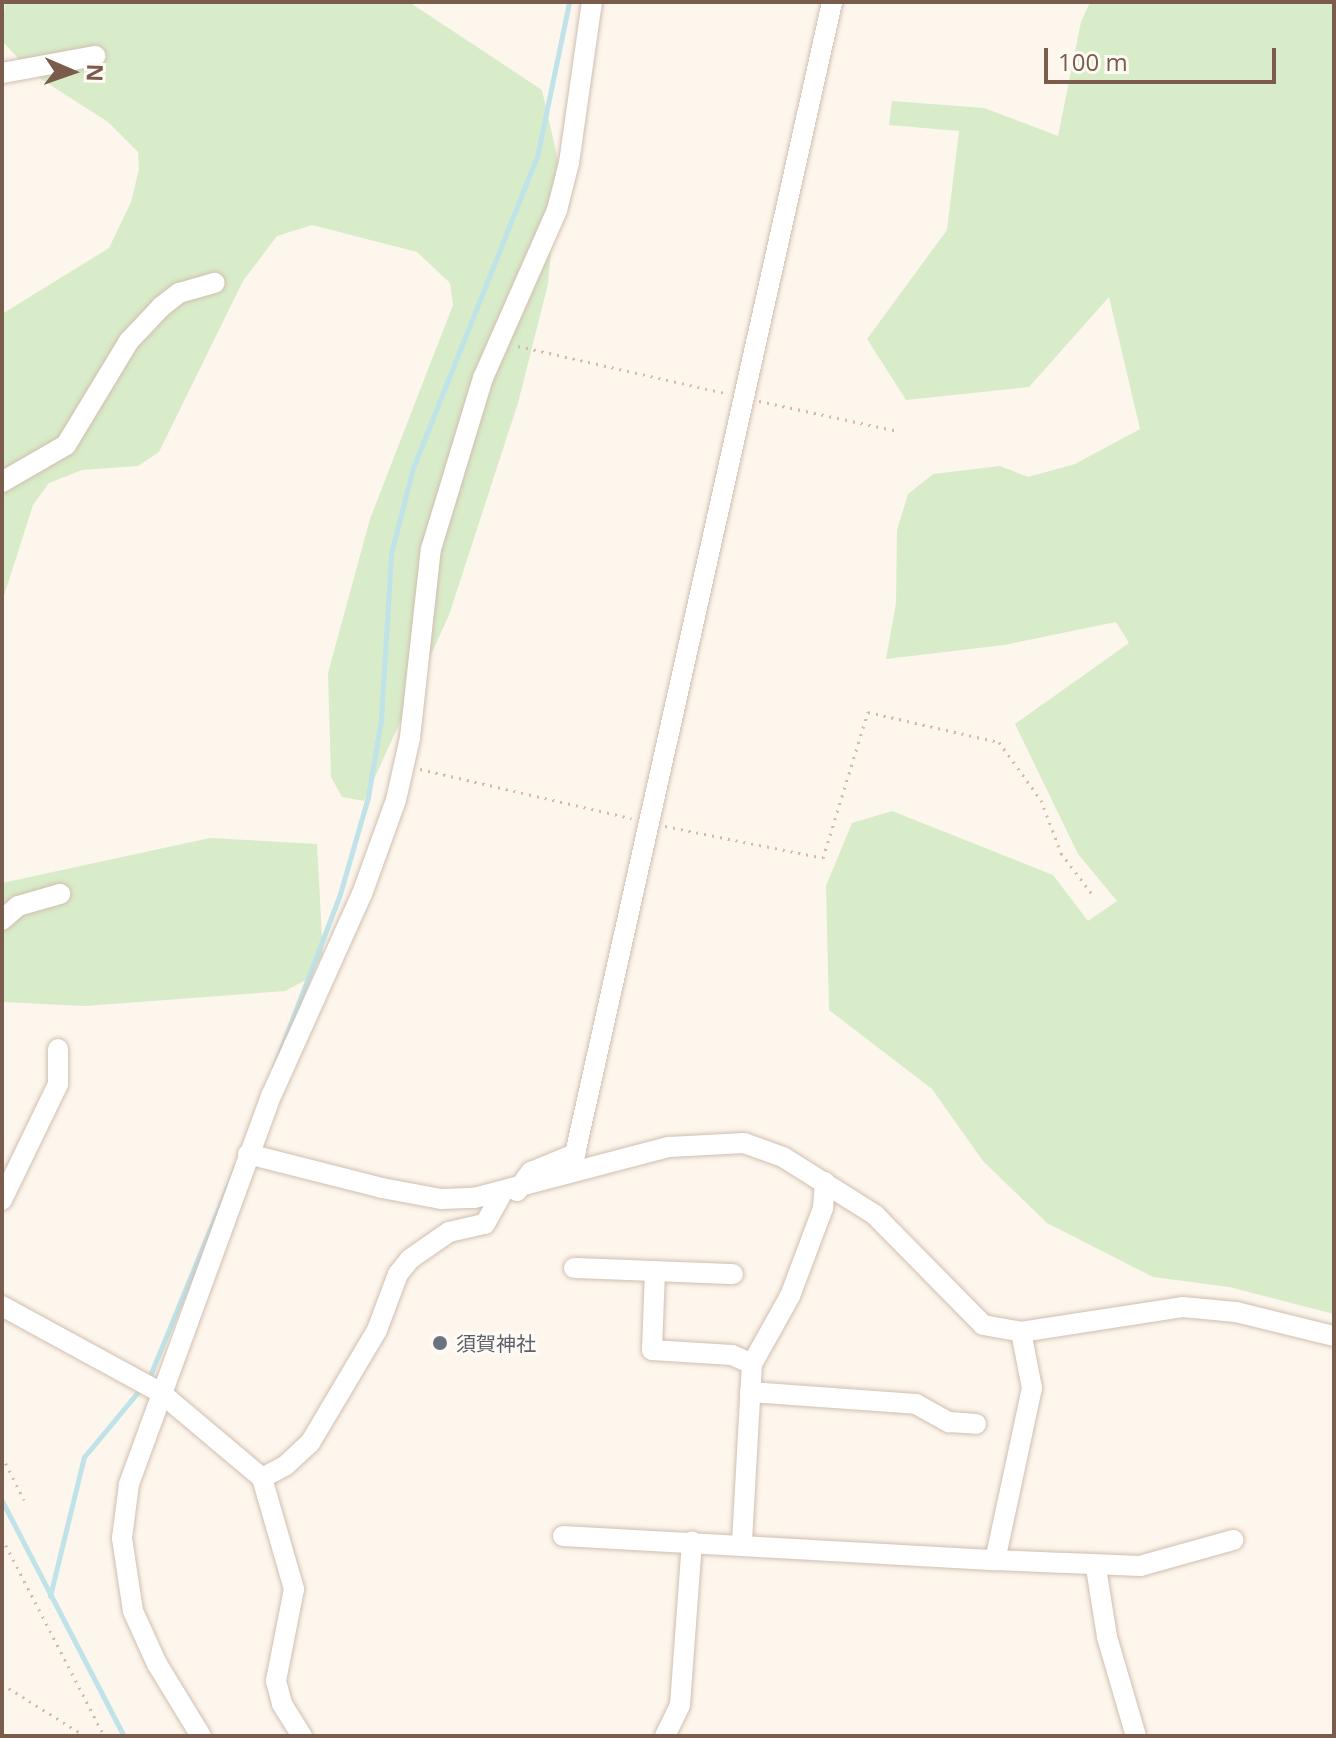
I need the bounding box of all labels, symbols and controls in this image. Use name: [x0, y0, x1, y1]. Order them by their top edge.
north arrow: [32, 32, 112, 112]
scale bar: [1048, 32, 1280, 82]
text: 100 m: [1058, 45, 1128, 78]
text: N: [81, 63, 111, 82]
place label: 須賀神社: [456, 1331, 536, 1355]
marker: 須賀神社: [431, 1334, 449, 1352]

